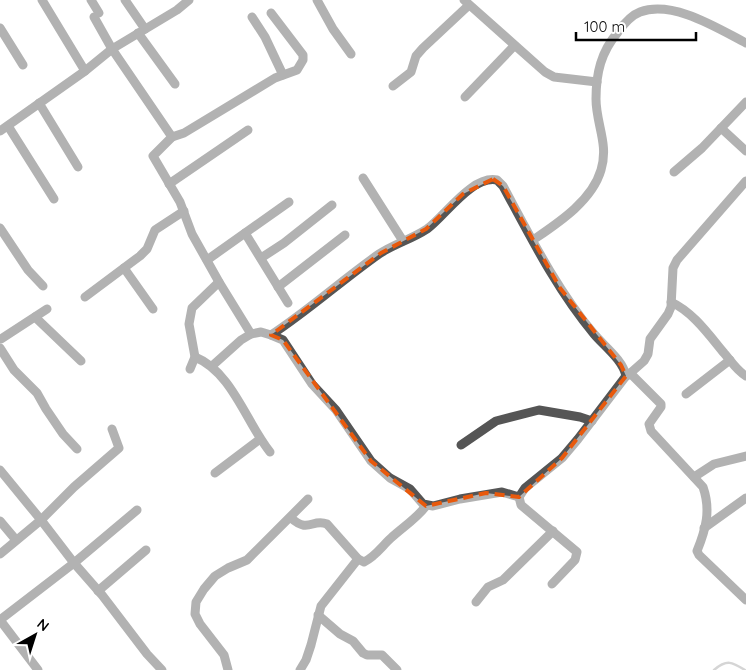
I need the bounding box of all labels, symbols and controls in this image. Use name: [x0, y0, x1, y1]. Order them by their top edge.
scale bar: [576, 10, 696, 42]
text: 100 m: [584, 17, 625, 36]
north arrow: [10, 610, 60, 660]
text: N: [34, 615, 53, 635]

